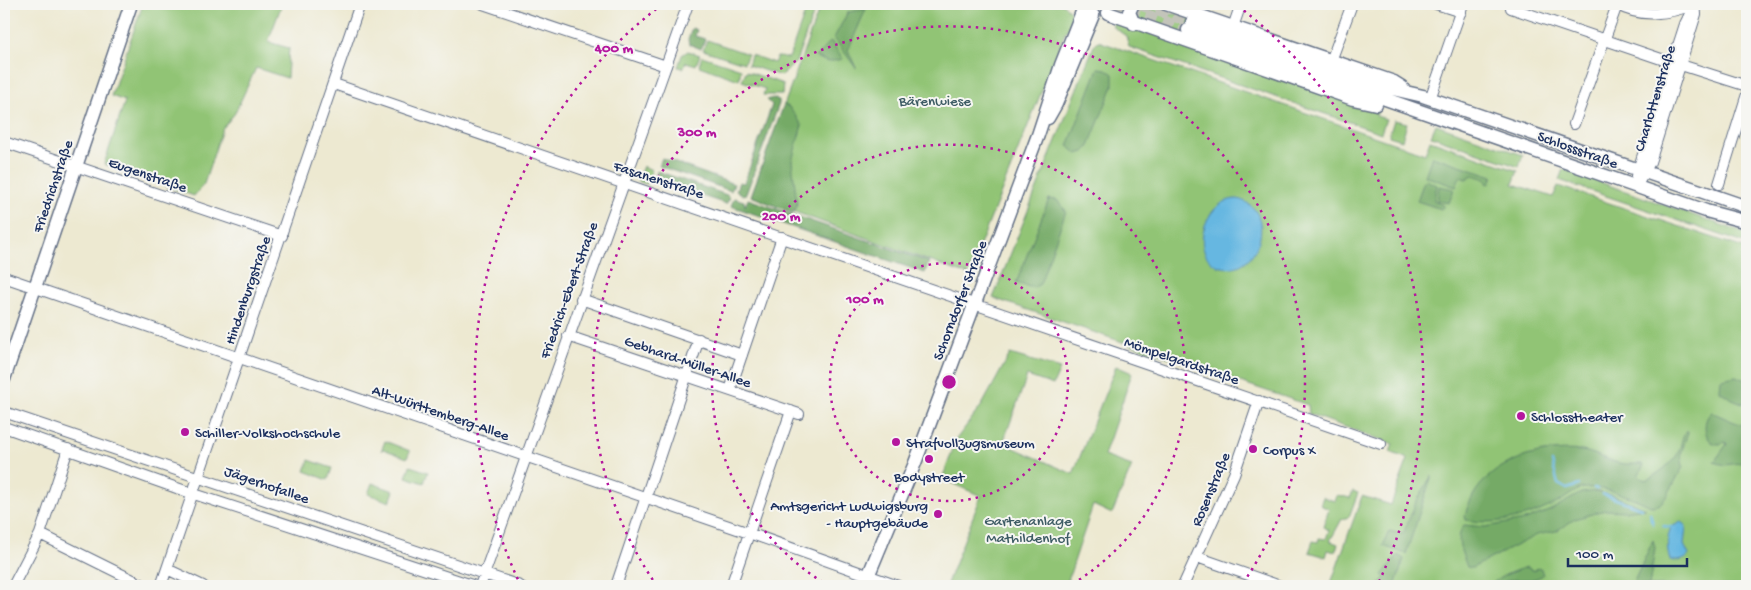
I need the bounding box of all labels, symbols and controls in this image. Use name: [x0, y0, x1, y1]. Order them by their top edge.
text: 400 m: [594, 40, 634, 58]
street label: Charlottenstraße: [1631, 43, 1681, 154]
park label: Bärenwiese: [898, 93, 971, 111]
text: 300 m: [676, 124, 717, 142]
street label: Schlossstraße: [1535, 128, 1620, 174]
street label: Friedrichstraße: [29, 138, 78, 236]
street label: Eugenstraße: [106, 154, 189, 198]
street label: Fasanenstraße: [610, 158, 706, 204]
text: 200 m: [762, 208, 801, 226]
street label: Friedrich-Ebert-Straße: [536, 220, 603, 362]
street label: Hindenburgstraße: [222, 234, 276, 347]
street label: Schorndorfer Straße: [930, 238, 992, 363]
text: 100 m: [845, 291, 884, 309]
street label: Gebhard-Müller-Allee: [622, 333, 753, 393]
street label: Mömpelgardstraße: [1122, 334, 1241, 390]
centre of rings: [940, 373, 958, 391]
street label: Alt-Württemberg-Allee: [369, 382, 512, 446]
place label: Schlosstheater: [1531, 409, 1624, 427]
marker: Schlosstheater: [1515, 410, 1527, 422]
place label: Schiller-Volkshochschule: [195, 425, 340, 443]
marker: Schiller-Volkshochschule: [179, 426, 191, 438]
place label: Strafvollzugsmuseum: [906, 435, 1035, 453]
marker: Strafvollzugsmuseum: [890, 436, 902, 448]
place label: Corpus X: [1263, 442, 1317, 460]
marker: Corpus X: [1247, 443, 1259, 455]
street label: Rosenstraße: [1188, 450, 1235, 529]
marker: Bodystreet: [923, 453, 935, 465]
street label: Jägerhofallee: [221, 463, 311, 509]
place label: Bodystreet: [893, 469, 966, 487]
place label: Amtsgericht Ludwigsburg - Hauptgebäude: [770, 498, 928, 533]
marker: Amtsgericht Ludwigsburg - Hauptgebäude: [932, 508, 944, 520]
park label: Gartenanlage Mathildenhof: [984, 513, 1072, 548]
scale bar: [1568, 535, 1687, 567]
text: 100 m: [1575, 546, 1614, 564]

